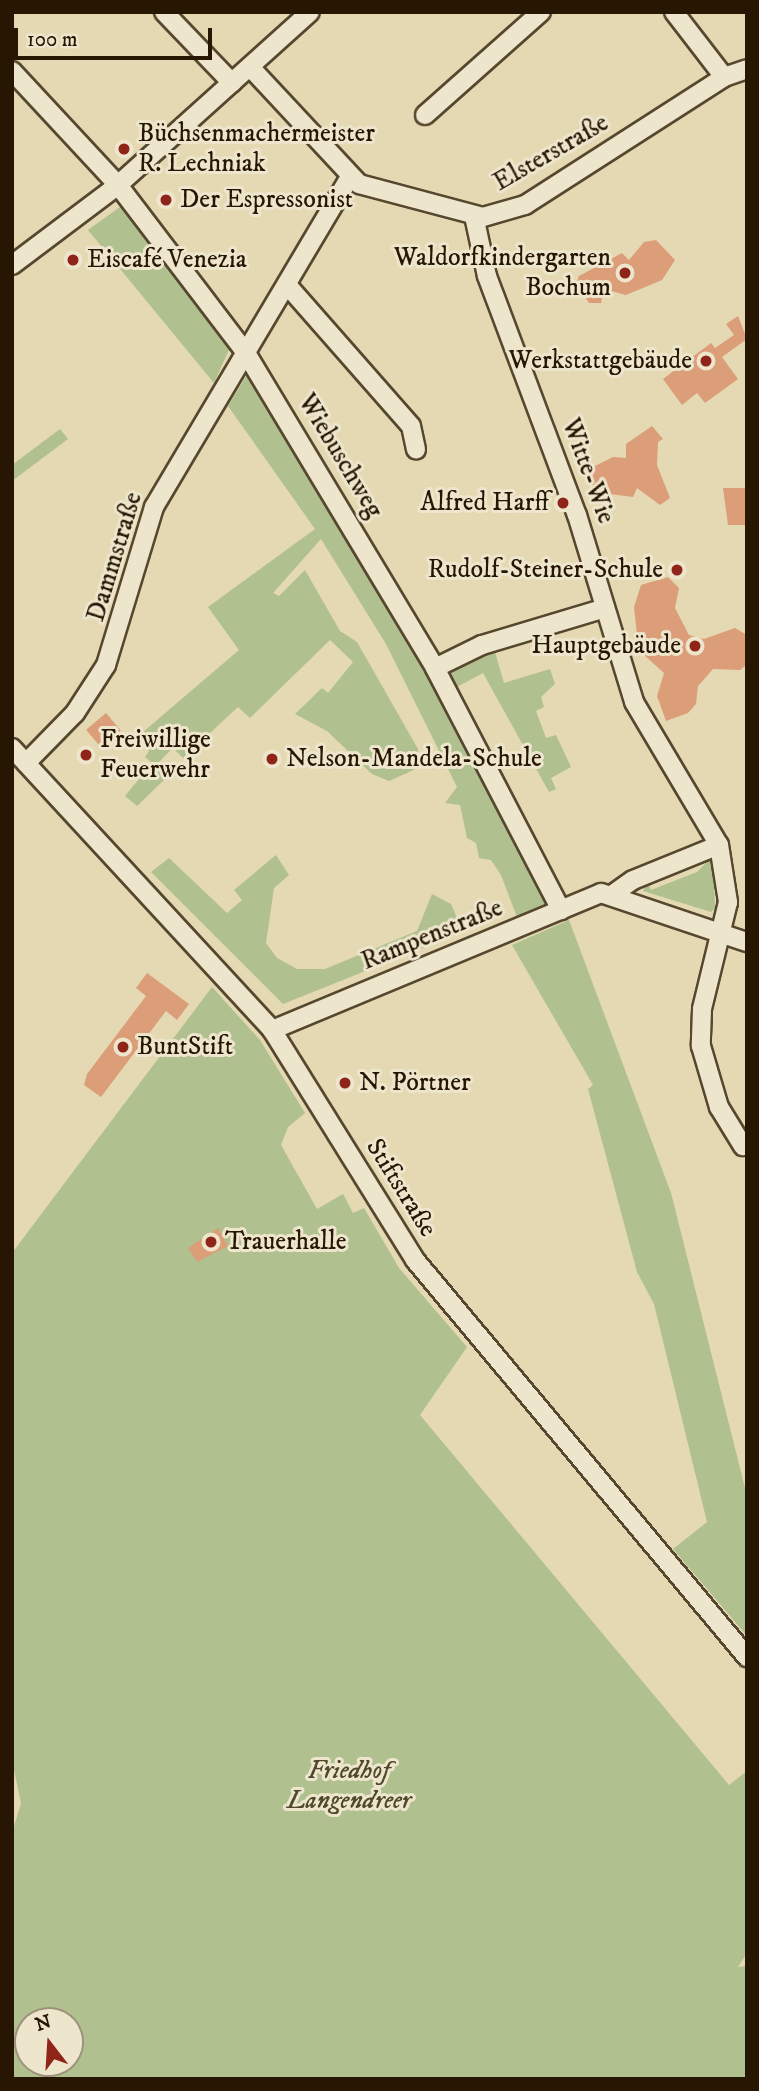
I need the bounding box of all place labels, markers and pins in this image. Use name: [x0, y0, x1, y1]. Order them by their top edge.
place label: Büchsenmachermeister R. Lechniak: [138, 118, 375, 180]
marker: Büchsenmachermeister R. Lechniak: [116, 141, 132, 157]
place label: Der Espressonist: [180, 184, 353, 216]
marker: Der Espressonist: [158, 192, 174, 208]
place label: Waldorfkindergarten Bochum: [394, 242, 611, 304]
place label: Eiscafé Venezia: [87, 244, 247, 276]
marker: Eiscafé Venezia: [65, 252, 81, 268]
marker: Waldorfkindergarten Bochum: [617, 265, 633, 281]
place label: Werkstattgebäude: [509, 345, 692, 377]
marker: Werkstattgebäude: [698, 353, 714, 369]
place label: Alfred Harff: [420, 487, 549, 519]
marker: Alfred Harff: [555, 495, 571, 511]
place label: Rudolf-Steiner-Schule: [428, 554, 663, 586]
marker: Rudolf-Steiner-Schule: [669, 562, 685, 578]
place label: Hauptgebäude: [531, 630, 681, 662]
marker: Hauptgebäude: [687, 638, 703, 654]
place label: Freiwillige Feuerwehr: [100, 724, 211, 786]
place label: Nelson-Mandela-Schule: [286, 743, 542, 775]
marker: Freiwillige Feuerwehr: [78, 747, 94, 763]
marker: Nelson-Mandela-Schule: [264, 751, 280, 767]
place label: BuntStift: [137, 1031, 233, 1063]
marker: BuntStift: [115, 1039, 131, 1055]
place label: N. Pörtner: [359, 1067, 471, 1099]
marker: N. Pörtner: [337, 1075, 353, 1091]
place label: Trauerhalle: [225, 1226, 347, 1258]
marker: Trauerhalle: [203, 1234, 219, 1250]

